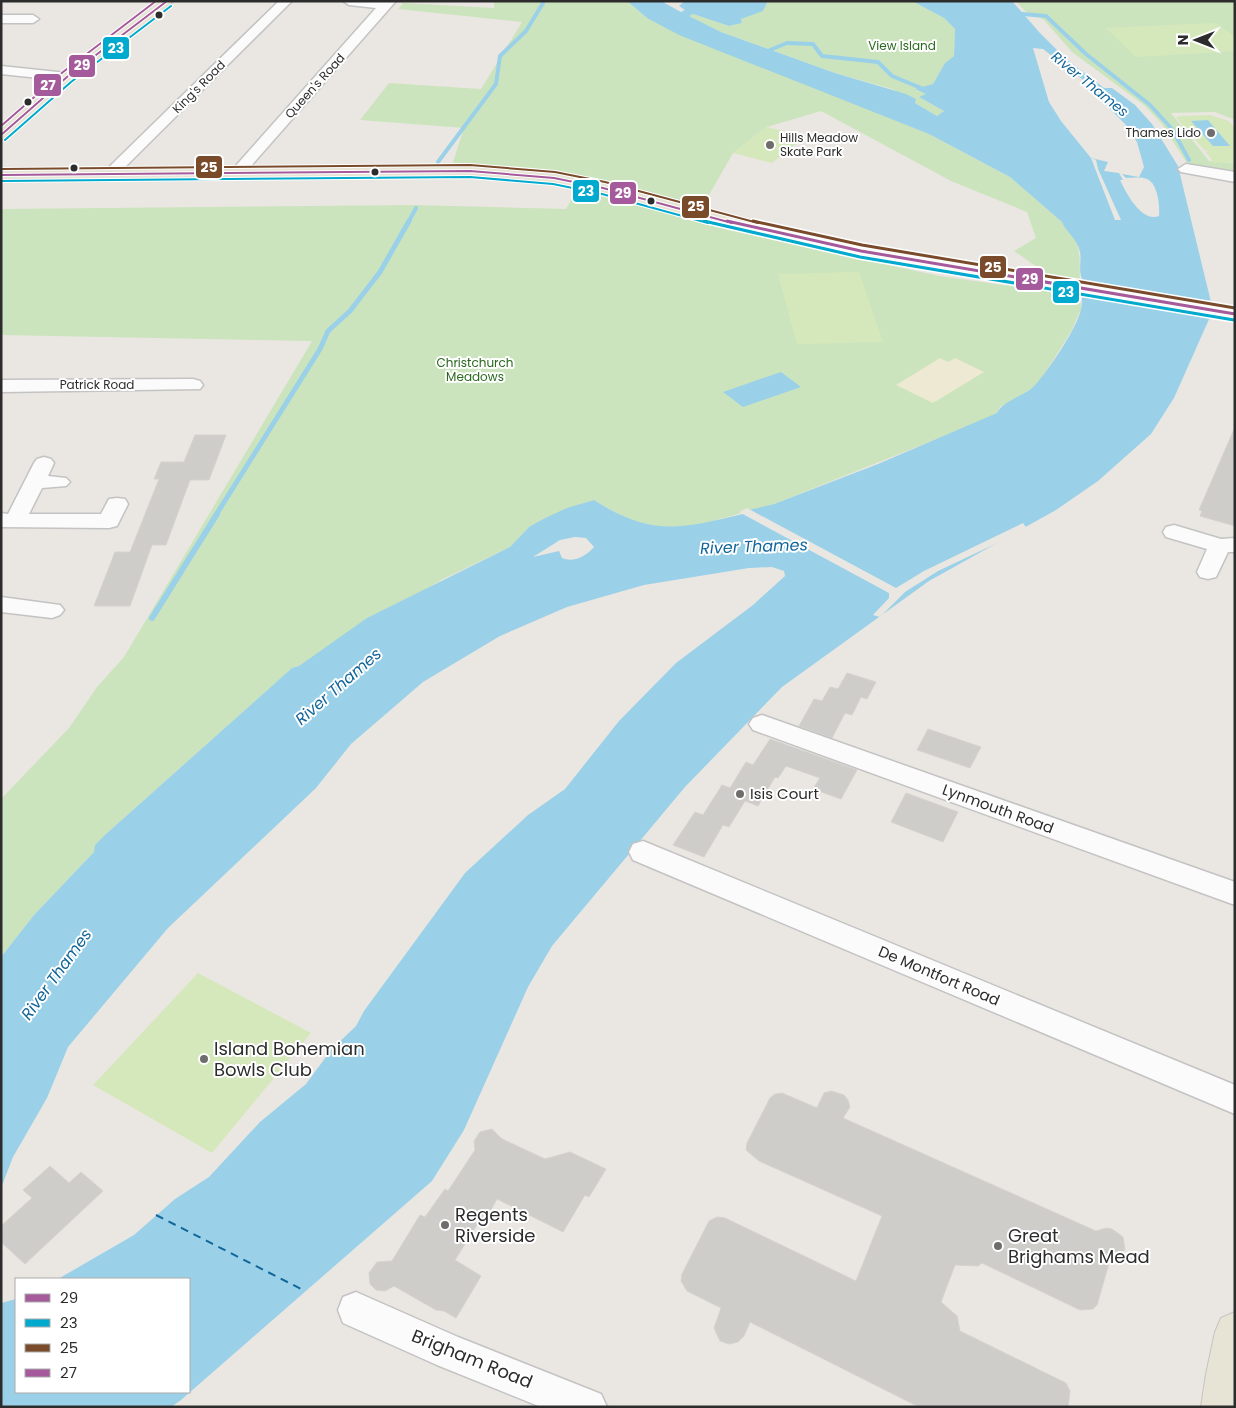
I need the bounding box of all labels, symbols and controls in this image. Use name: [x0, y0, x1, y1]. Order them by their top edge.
unlabelled marker: [154, 10, 164, 20]
north arrow: [1171, 15, 1221, 65]
text: N: [1173, 35, 1193, 45]
line badge: 23: [102, 36, 130, 60]
park label: View Island: [868, 37, 936, 54]
text: 23: [108, 38, 124, 58]
water label: River Thames: [1047, 47, 1133, 121]
street label: Queen's Road: [281, 49, 348, 122]
line badge: 29: [68, 54, 96, 78]
text: 29: [74, 55, 90, 75]
street label: King's Road: [168, 56, 229, 117]
line badge: 27: [33, 73, 62, 97]
text: 27: [40, 75, 56, 95]
unlabelled marker: [23, 97, 33, 107]
place label: Thames Lido: [1126, 124, 1201, 141]
marker: Thames Lido: [1205, 127, 1217, 139]
place label: Hills Meadow Skate Park: [780, 129, 858, 160]
marker: Hills Meadow Skate Park: [764, 139, 776, 151]
line badge: 25: [195, 155, 223, 179]
text: 25: [200, 157, 218, 177]
unlabelled marker: [69, 163, 79, 173]
unlabelled marker: [370, 167, 380, 177]
line badge: 23: [572, 179, 600, 203]
text: 23: [578, 181, 594, 201]
line badge: 29: [609, 181, 637, 205]
text: 29: [615, 183, 631, 203]
line badge: 25: [681, 195, 710, 219]
unlabelled marker: [646, 196, 656, 206]
text: 25: [687, 196, 705, 216]
line badge: 25: [979, 255, 1007, 279]
text: 25: [984, 257, 1002, 277]
line badge: 29: [1015, 267, 1044, 291]
text: 29: [1022, 269, 1038, 289]
line badge: 23: [1052, 280, 1080, 304]
text: 23: [1058, 282, 1074, 302]
park label: Christchurch Meadows: [436, 354, 514, 385]
street label: Patrick Road: [60, 376, 134, 393]
water label: River Thames: [700, 533, 808, 560]
water label: River Thames: [290, 642, 387, 730]
street label: Lynmouth Road: [939, 779, 1057, 838]
place label: Isis Court: [750, 783, 819, 804]
marker: Isis Court: [734, 788, 746, 800]
water label: River Thames: [15, 924, 97, 1025]
street label: De Montfort Road: [875, 940, 1003, 1011]
place label: Island Bohemian Bowls Club: [214, 1036, 365, 1082]
marker: Island Bohemian Bowls Club: [198, 1053, 210, 1065]
place label: Regents Riverside: [455, 1202, 536, 1248]
marker: Regents Riverside: [439, 1219, 451, 1231]
place label: Great Brighams Mead: [1008, 1223, 1150, 1269]
marker: Great Brighams Mead: [992, 1240, 1004, 1252]
legend: [15, 1278, 190, 1393]
text: 29: [60, 1287, 78, 1308]
text: 23: [60, 1312, 77, 1333]
street label: Brigham Road: [408, 1323, 536, 1394]
text: 25: [60, 1337, 78, 1358]
text: 27: [60, 1362, 77, 1383]

